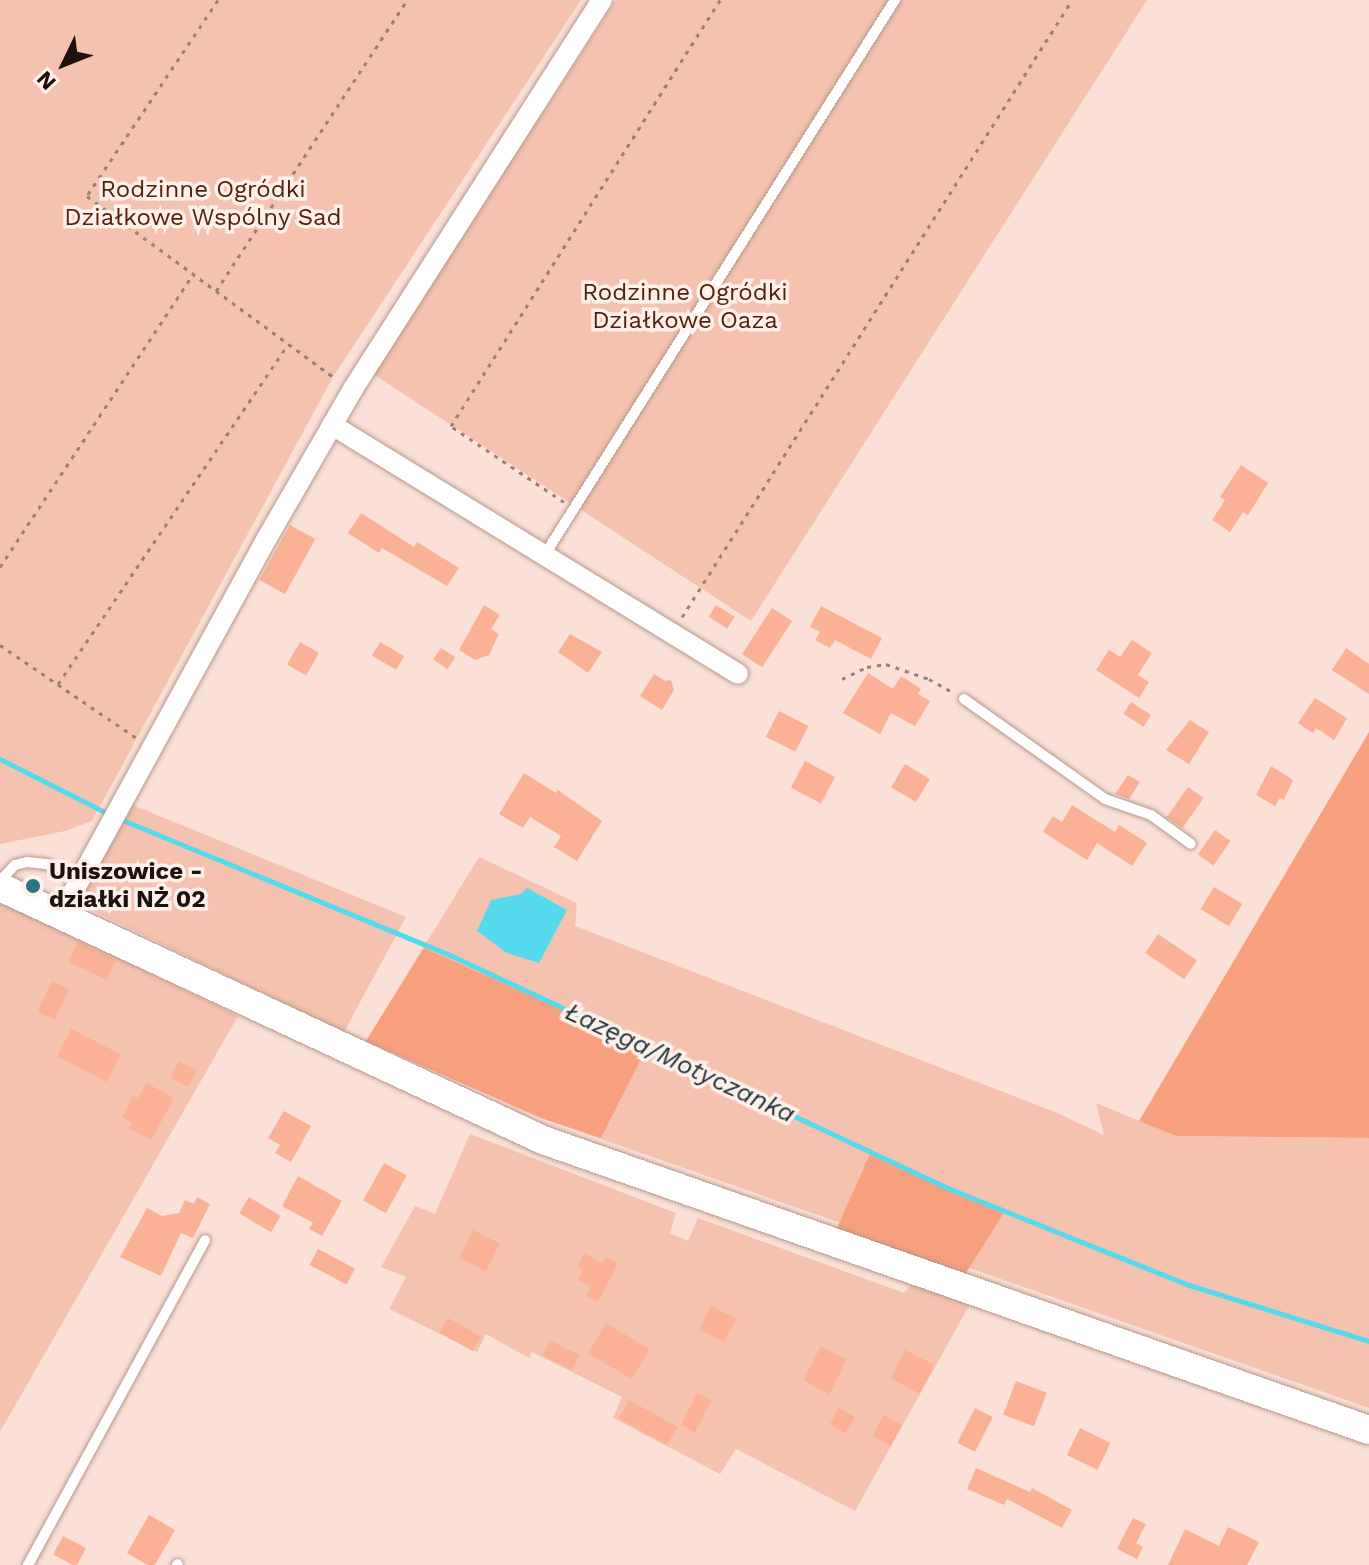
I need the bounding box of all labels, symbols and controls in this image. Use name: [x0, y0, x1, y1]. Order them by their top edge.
north arrow: [24, 24, 104, 104]
text: N: [31, 66, 61, 95]
park label: Rodzinne Ogródki Działkowe Wspólny Sad: [64, 176, 342, 232]
park label: Rodzinne Ogródki Działkowe Oaza: [582, 279, 788, 335]
place label: Uniszowice - działki NŻ 02: [49, 858, 206, 914]
marker: Uniszowice - działki NŻ 02: [24, 877, 42, 895]
water label: Łazęga/Motyczanka: [560, 996, 800, 1130]

